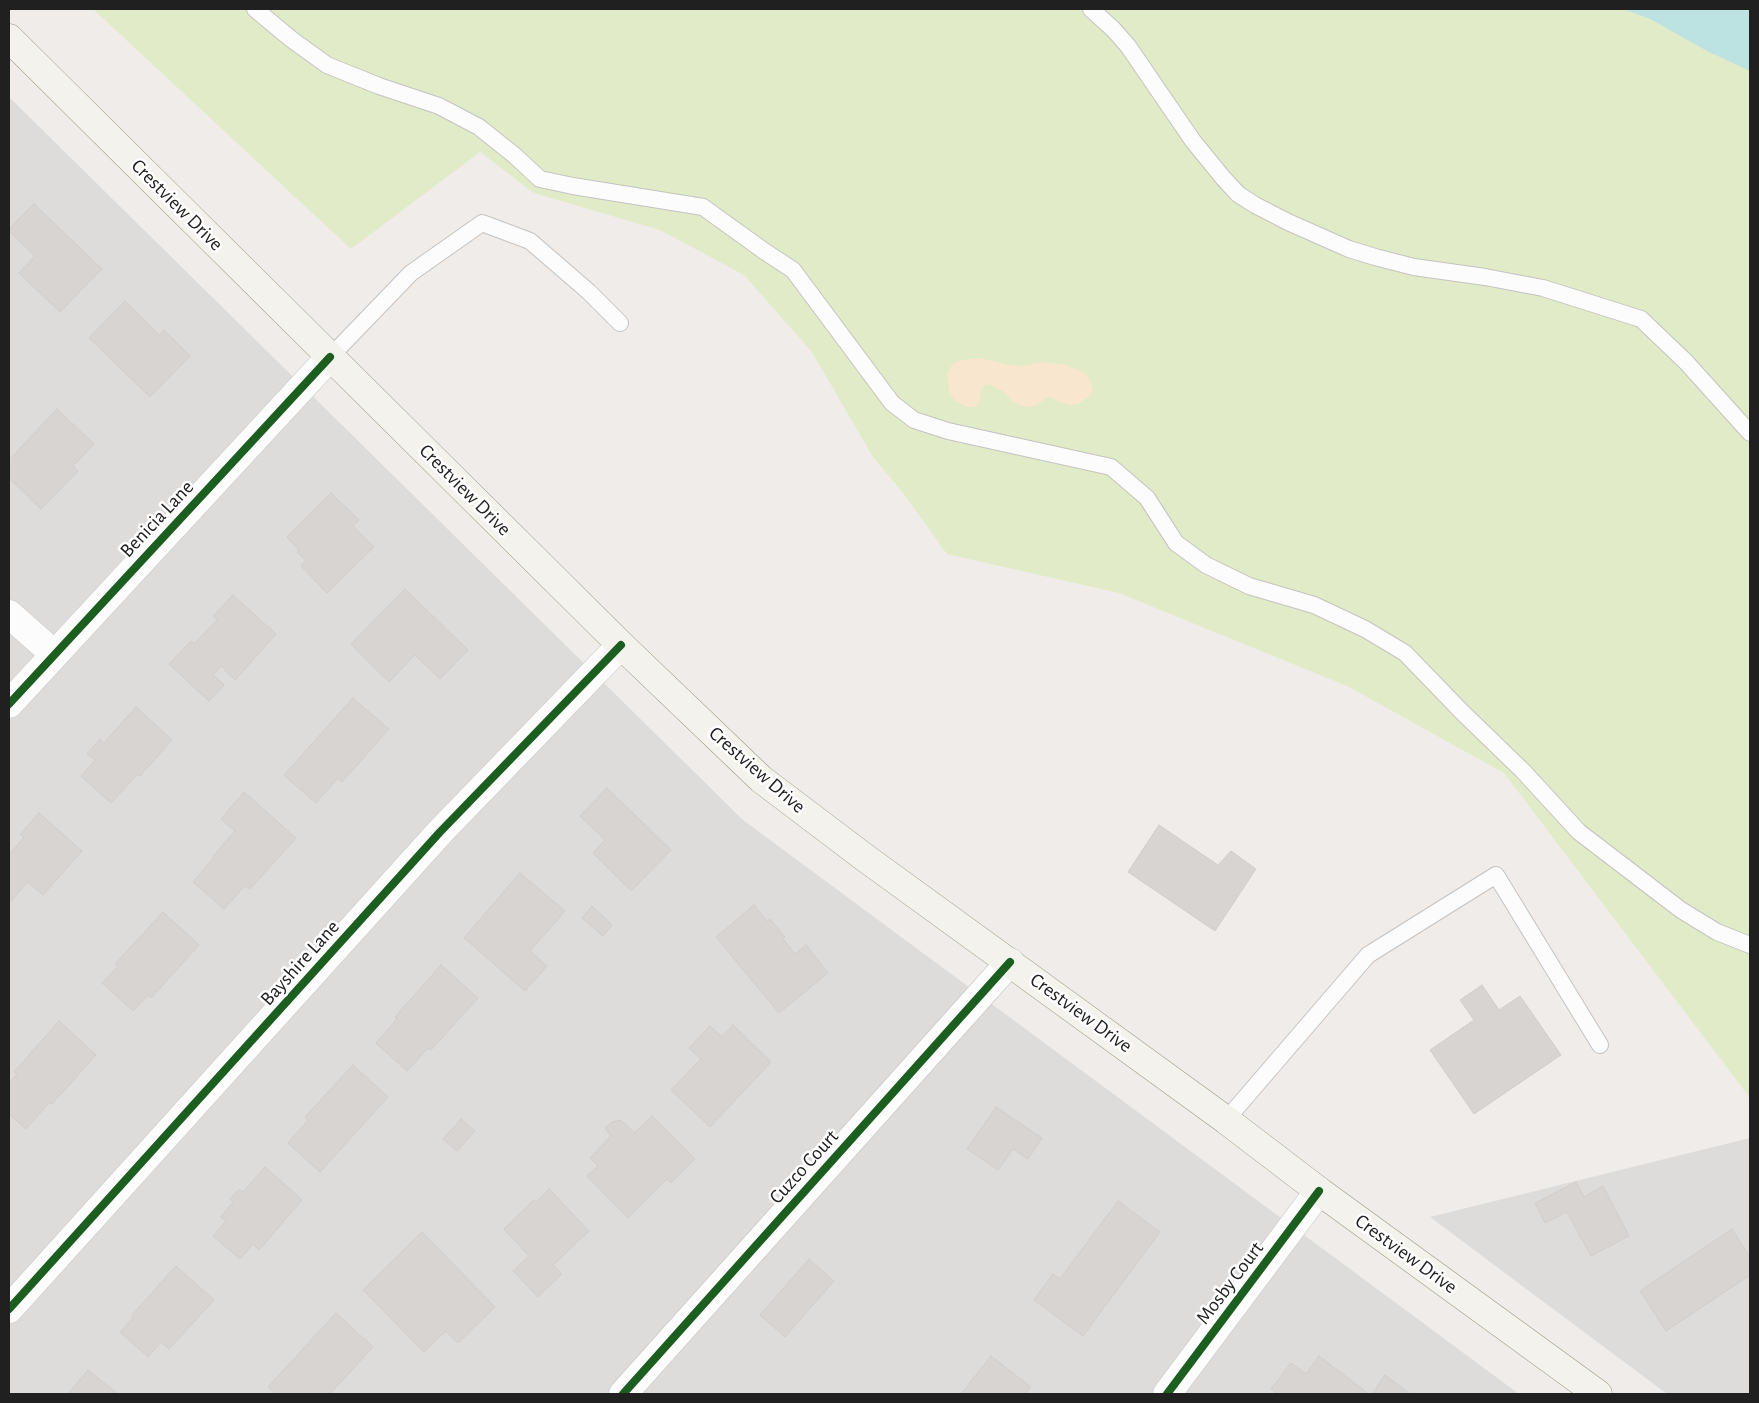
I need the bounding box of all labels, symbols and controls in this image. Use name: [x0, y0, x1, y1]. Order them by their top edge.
street label: Crestview Drive: [126, 154, 228, 256]
street label: Crestview Drive: [414, 439, 516, 541]
street label: Benicia Lane: [115, 475, 199, 563]
street label: Crestview Drive: [704, 721, 810, 819]
street label: Bayshire Lane: [255, 915, 345, 1011]
street label: Crestview Drive: [1025, 968, 1137, 1058]
street label: Cuzco Court: [764, 1125, 844, 1209]
street label: Crestview Drive: [1350, 1209, 1462, 1299]
street label: Mosby Court: [1191, 1237, 1269, 1329]

